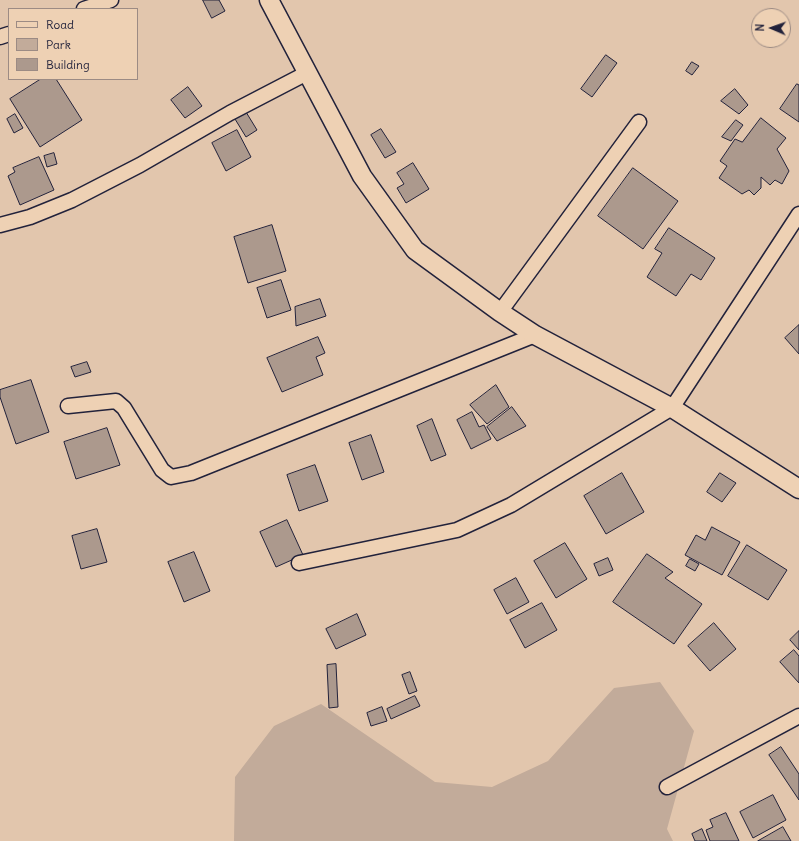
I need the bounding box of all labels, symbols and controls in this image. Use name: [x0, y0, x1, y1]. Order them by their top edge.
legend: [8, 8, 138, 80]
north arrow: [751, 8, 791, 48]
text: Road: [46, 17, 74, 32]
text: N: [753, 24, 767, 32]
text: Park: [46, 37, 71, 52]
text: Building: [46, 57, 90, 72]

